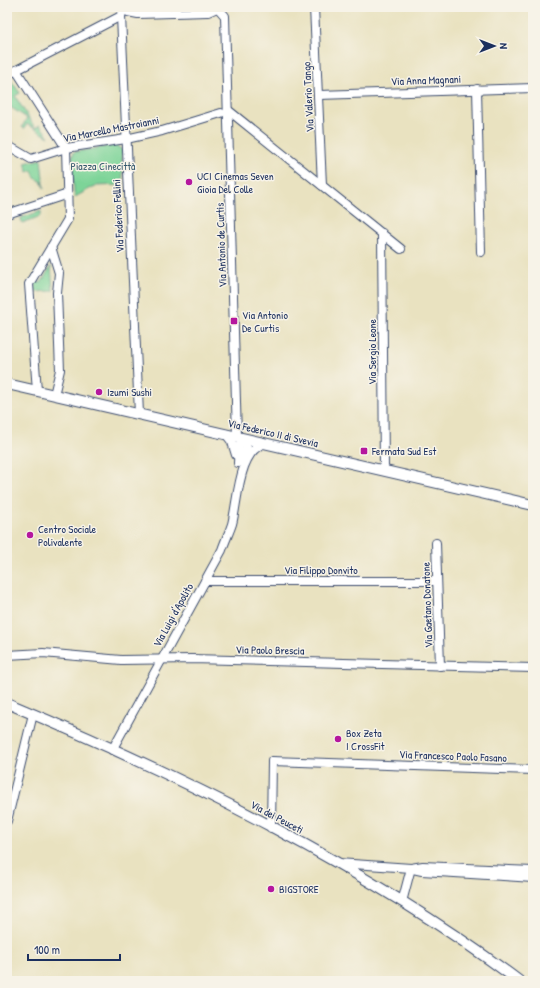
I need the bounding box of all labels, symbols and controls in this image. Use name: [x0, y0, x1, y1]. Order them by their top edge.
north arrow: [474, 26, 514, 66]
text: N: [497, 43, 511, 49]
street label: Via Valerio Tango: [299, 61, 317, 133]
street label: Via Anna Magnani: [391, 72, 461, 88]
street label: Via Marcello Mastroianni: [62, 113, 160, 145]
park label: Piazza Cinecittà: [71, 159, 136, 173]
place label: UCI Cinemas Seven Gioia Del Colle: [197, 169, 274, 196]
marker: UCI Cinemas Seven Gioia Del Colle: [184, 177, 194, 187]
street label: Via Federico Fellini: [109, 179, 127, 253]
street label: Via Antonio de Curtis: [213, 202, 229, 288]
place label: Via Antonio De Curtis: [242, 308, 288, 335]
marker: Via Antonio De Curtis: [229, 316, 239, 326]
street label: Via Sergio Leone: [365, 319, 379, 385]
place label: Izumi Sushi: [107, 385, 152, 399]
marker: Izumi Sushi: [94, 387, 104, 397]
street label: Via Federico II di Svevia: [226, 416, 320, 450]
place label: Fermata Sud Est: [371, 444, 437, 458]
marker: Fermata Sud Est: [359, 446, 369, 456]
place label: Centro Sociale Polivalente: [38, 522, 97, 549]
marker: Centro Sociale Polivalente: [25, 530, 35, 540]
street label: Via Gaetano Donatone: [418, 561, 435, 648]
street label: Via Filippo Donvito: [284, 563, 358, 577]
street label: Via Luigi d'Apolito: [150, 580, 196, 649]
street label: Via Paolo Brescia: [235, 642, 305, 658]
place label: Box Zeta I CrossFit: [346, 726, 385, 753]
marker: Box Zeta I CrossFit: [333, 734, 343, 744]
street label: Via Francesco Paolo Fasano: [399, 747, 508, 765]
street label: Via dei Peuceti: [248, 797, 306, 837]
place label: BIGSTORE: [279, 882, 319, 896]
marker: BIGSTORE: [266, 884, 276, 894]
scale bar: [28, 936, 120, 962]
text: 100 m: [34, 941, 60, 958]

